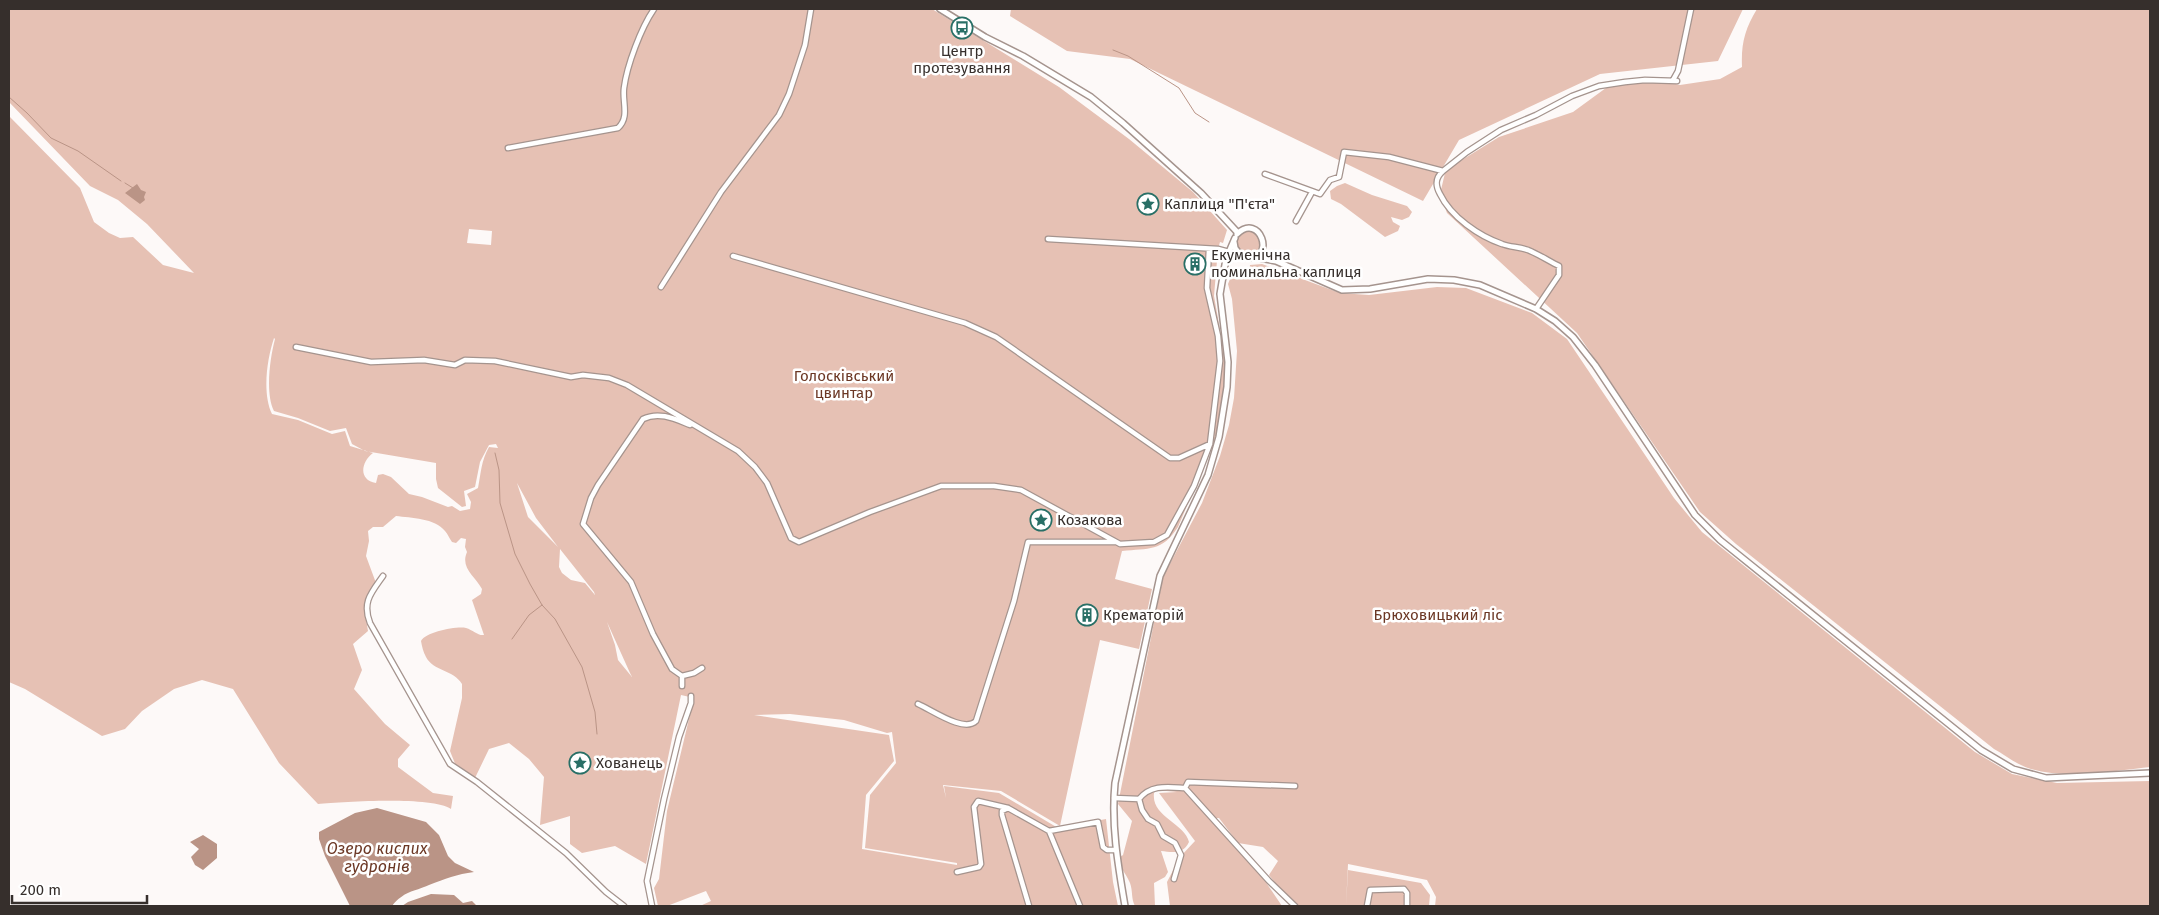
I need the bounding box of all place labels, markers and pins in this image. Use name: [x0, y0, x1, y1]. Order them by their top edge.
bus stop icon: Центр протезування: [950, 16, 974, 40]
place label: Центр протезування: [913, 42, 1011, 77]
place icon: Каплиця "П'єта": [1136, 192, 1160, 216]
place label: Каплиця "П'єта": [1164, 195, 1275, 213]
place label: Екуменічна поминальна каплиця: [1211, 246, 1361, 281]
building icon: Екуменічна поминальна каплиця: [1183, 252, 1207, 276]
place icon: Козакова: [1029, 508, 1053, 532]
place label: Козакова: [1057, 511, 1122, 529]
building icon: Крематорій: [1075, 603, 1099, 627]
place label: Крематорій: [1103, 606, 1184, 624]
place icon: Хованець: [568, 751, 592, 775]
place label: Хованець: [596, 754, 663, 772]

